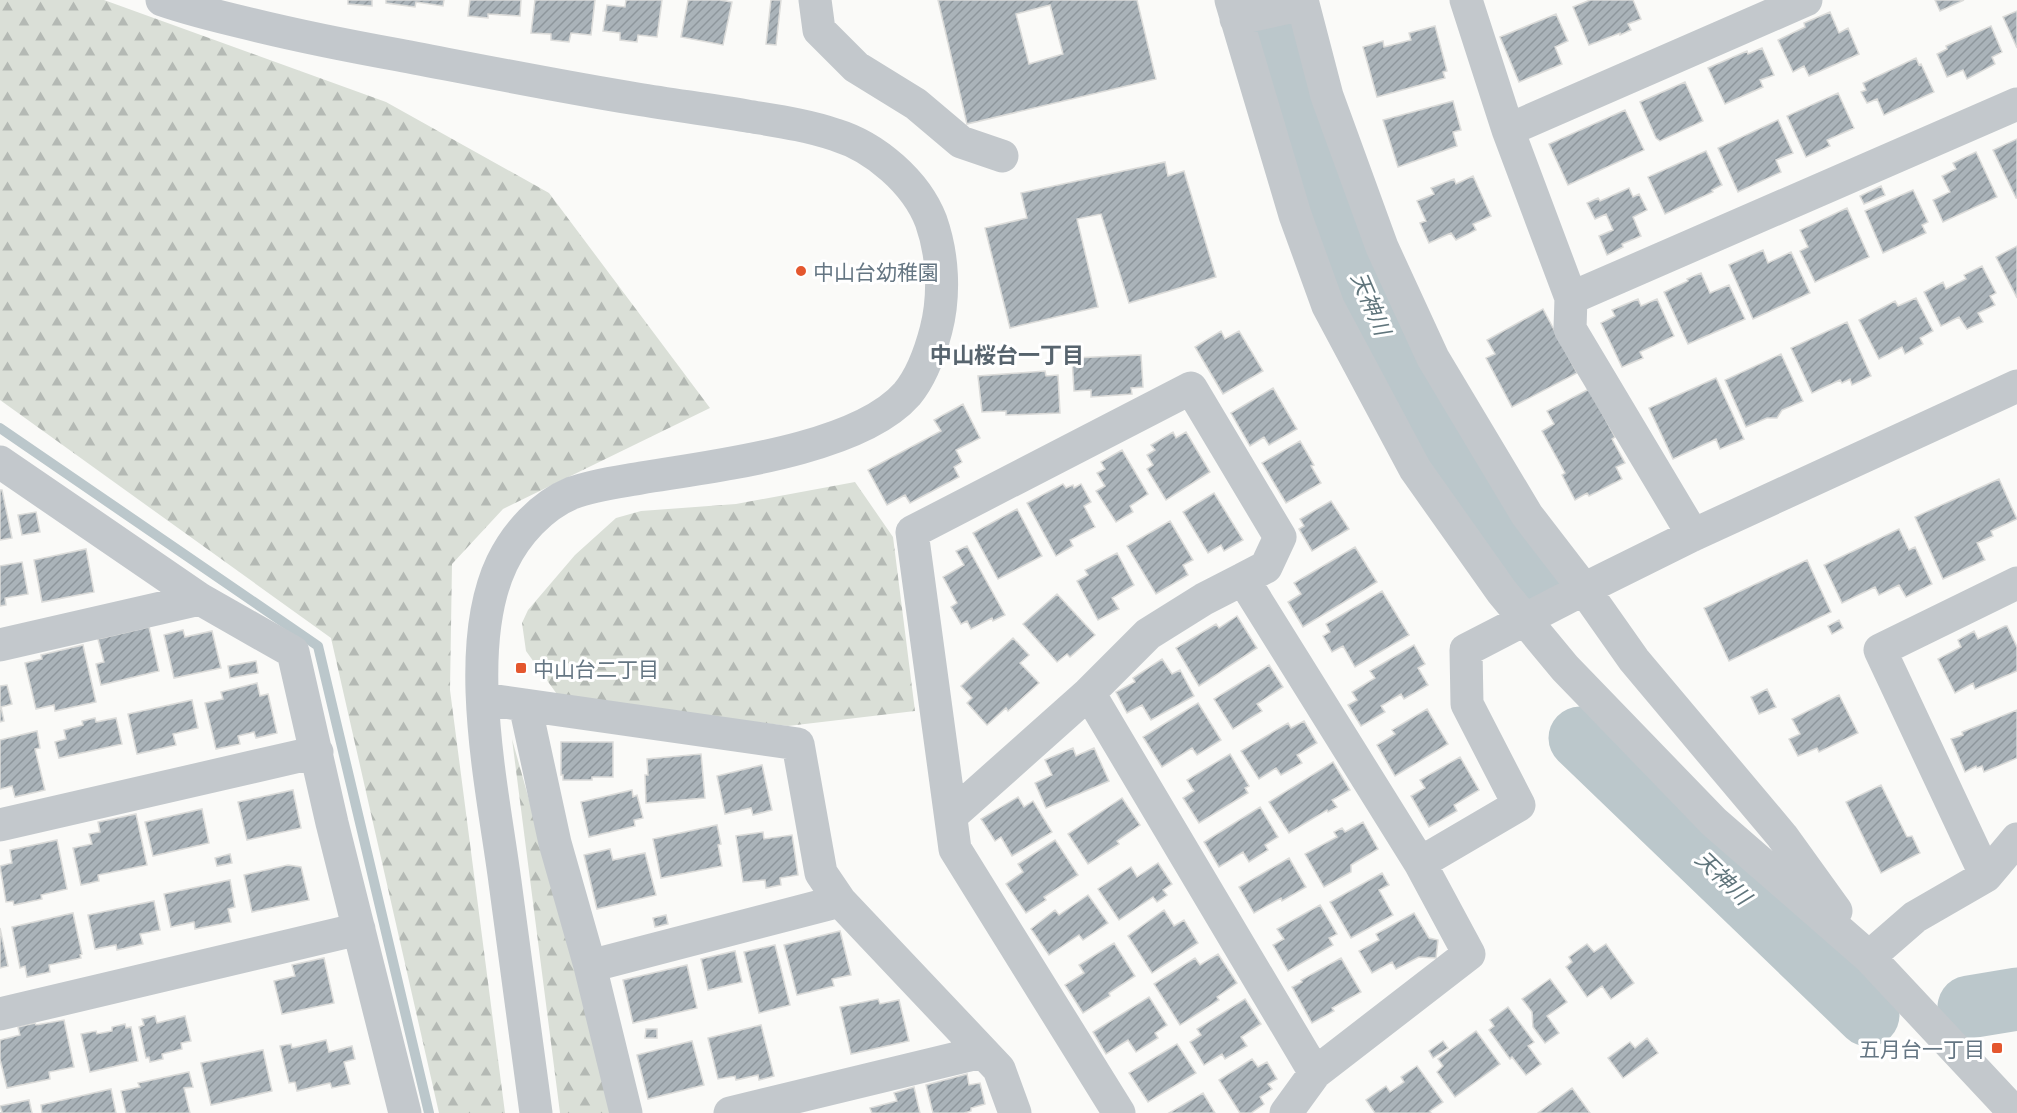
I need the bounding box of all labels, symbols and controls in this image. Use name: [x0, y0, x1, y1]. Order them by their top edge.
place label: 中山台幼稚園: [813, 259, 939, 284]
marker: 中山台幼稚園: [794, 264, 808, 278]
water label: 天神川: [1347, 268, 1398, 340]
district label: 中山桜台一丁目: [930, 341, 1084, 367]
place label: 中山台二丁目: [533, 656, 659, 681]
marker: 中山台二丁目: [514, 661, 528, 675]
water label: 天神川: [1691, 845, 1758, 911]
place label: 五月台一丁目: [1859, 1036, 1985, 1061]
marker: 五月台一丁目: [1990, 1041, 2004, 1055]

